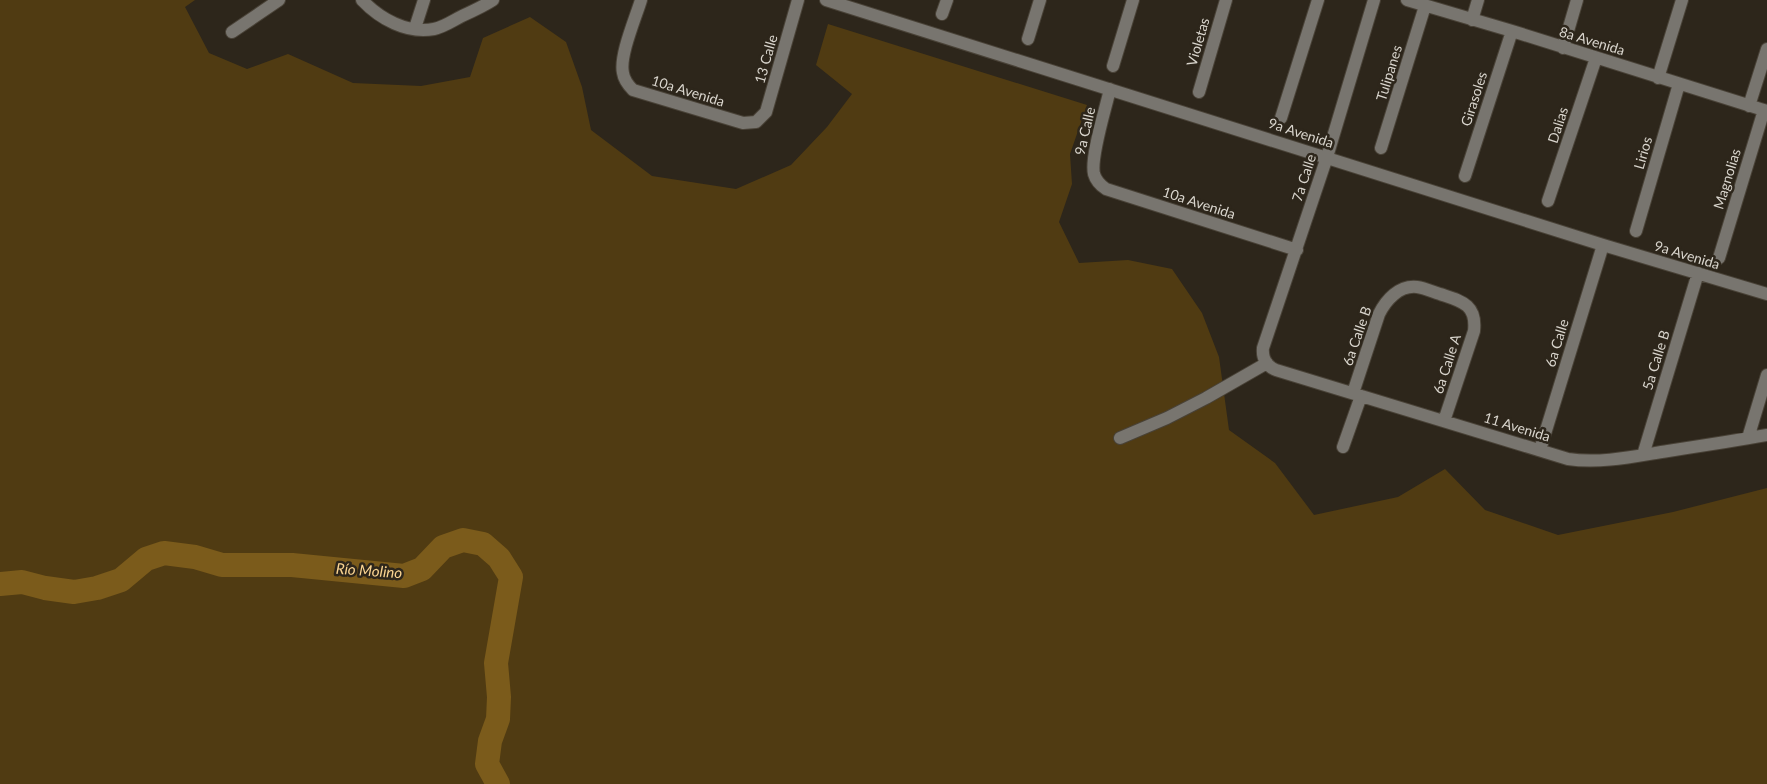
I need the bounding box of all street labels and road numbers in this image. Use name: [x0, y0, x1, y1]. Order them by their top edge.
street label: Violetas: [1183, 16, 1213, 68]
street label: 8a Avenida: [1557, 23, 1627, 59]
street label: 13 Calle: [750, 32, 781, 85]
street label: Tulipanes: [1372, 43, 1405, 103]
street label: Girasoles: [1457, 69, 1490, 128]
street label: 10a Avenida: [650, 71, 727, 110]
street label: 9a Calle: [1071, 105, 1098, 157]
street label: Dalias: [1544, 105, 1571, 145]
street label: 9a Avenida: [1266, 114, 1336, 151]
street label: Lirios: [1630, 135, 1655, 171]
street label: Magnolias: [1709, 146, 1744, 211]
street label: 7a Calle: [1288, 152, 1319, 204]
street label: 10a Avenida: [1161, 183, 1238, 222]
street label: 9a Avenida: [1652, 237, 1722, 273]
street label: 6a Calle B: [1338, 304, 1375, 368]
street label: 6a Calle: [1541, 317, 1572, 369]
street label: 5a Calle B: [1638, 328, 1673, 392]
street label: 6a Calle A: [1429, 331, 1464, 396]
street label: 11 Avenida: [1482, 408, 1552, 445]

